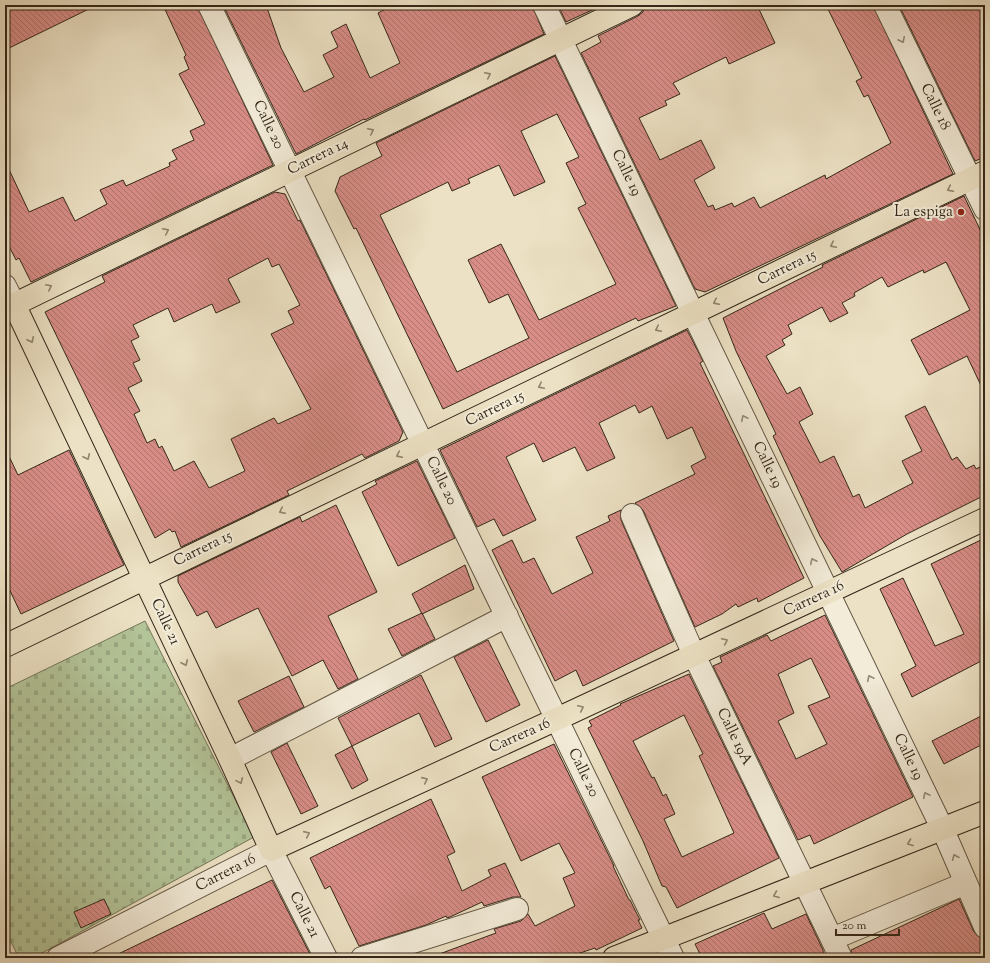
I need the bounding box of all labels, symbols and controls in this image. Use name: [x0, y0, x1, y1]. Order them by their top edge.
one-way arrow: [898, 36, 905, 43]
one-way arrow: [484, 72, 492, 80]
street label: Calle 18: [915, 80, 955, 134]
street label: Calle 20: [247, 97, 289, 153]
one-way arrow: [367, 128, 375, 136]
street label: Carrera 14: [284, 133, 352, 181]
street label: Calle 19: [606, 146, 646, 200]
one-way arrow: [947, 184, 954, 192]
place label: La espiga: [894, 202, 953, 223]
marker: La espiga: [956, 207, 966, 217]
one-way arrow: [162, 228, 170, 236]
one-way arrow: [829, 240, 837, 248]
street label: Carrera 15: [754, 245, 820, 291]
one-way arrow: [45, 284, 53, 292]
one-way arrow: [712, 297, 720, 305]
one-way arrow: [655, 324, 663, 332]
one-way arrow: [26, 335, 34, 343]
one-way arrow: [538, 381, 546, 389]
street label: Carrera 15: [462, 386, 528, 432]
one-way arrow: [742, 415, 749, 423]
street label: Calle 19: [747, 438, 787, 492]
one-way arrow: [396, 450, 403, 458]
one-way arrow: [82, 453, 90, 460]
street label: Calle 20: [420, 453, 462, 509]
one-way arrow: [279, 506, 286, 514]
street label: Carrera 15: [170, 526, 236, 572]
one-way arrow: [810, 557, 818, 565]
street label: Carrera 16: [780, 576, 848, 622]
street label: Calle 21: [145, 595, 185, 649]
one-way arrow: [720, 638, 728, 646]
one-way arrow: [180, 659, 188, 666]
one-way arrow: [867, 674, 874, 682]
one-way arrow: [577, 705, 585, 713]
street label: Calle 19A: [711, 705, 757, 769]
street label: Carrera 16: [486, 713, 554, 759]
street label: Calle 19: [888, 730, 928, 784]
street label: Calle 20: [562, 745, 604, 801]
one-way arrow: [235, 776, 243, 784]
one-way arrow: [421, 777, 428, 785]
one-way arrow: [923, 792, 931, 799]
one-way arrow: [303, 830, 310, 838]
one-way arrow: [906, 838, 913, 846]
street label: Carrera 16: [192, 849, 260, 897]
one-way arrow: [951, 853, 959, 860]
street label: Calle 21: [283, 888, 325, 942]
one-way arrow: [772, 890, 779, 898]
scale bar: [836, 911, 899, 937]
text: 20 m: [842, 917, 867, 935]

